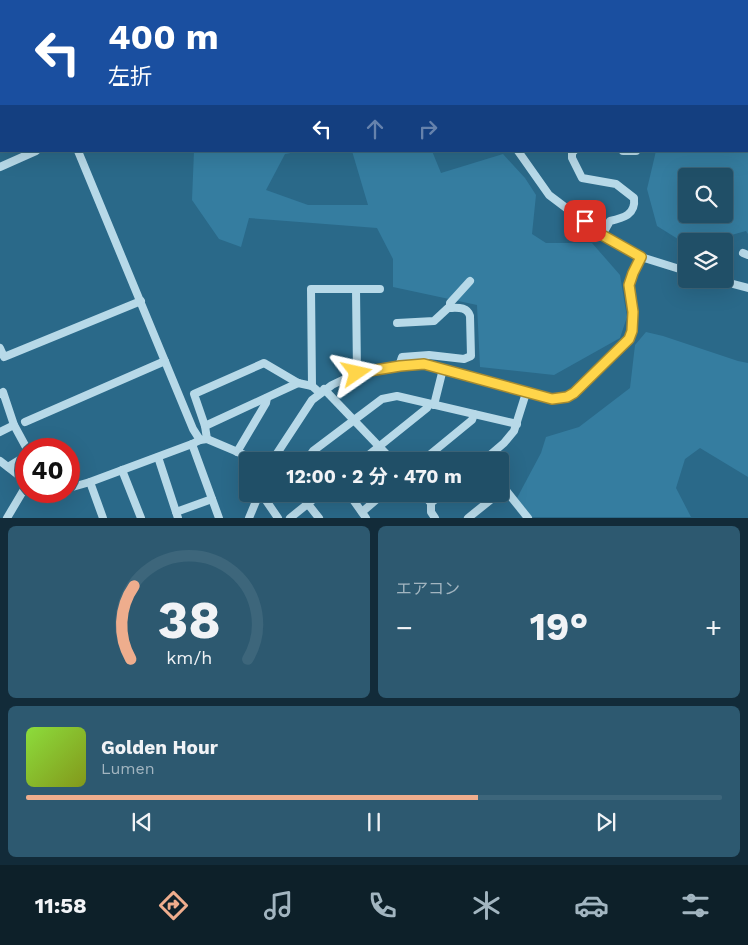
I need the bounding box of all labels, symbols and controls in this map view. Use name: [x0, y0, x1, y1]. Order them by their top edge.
text: 400 m: [108, 16, 219, 58]
icon: left: [25, 20, 90, 85]
text: 左折: [108, 64, 152, 89]
icon: left: [308, 115, 336, 143]
icon: ahead: [361, 115, 389, 143]
icon: right: [414, 115, 442, 143]
map controls: [678, 168, 733, 288]
button: search: [678, 168, 733, 223]
pin: [564, 200, 606, 242]
icon: arrive: [571, 207, 599, 235]
button: layers: [678, 233, 733, 288]
position arrow: [330, 346, 382, 398]
speed limit sign: 40: [15, 438, 80, 503]
text: 12:00 · 2 分 · 470 m: [286, 465, 462, 488]
text: エアコン: [396, 579, 460, 598]
text: 38: [157, 590, 221, 651]
text: 19°: [530, 605, 588, 649]
text: −: [396, 611, 413, 644]
text: +: [705, 611, 722, 644]
text: km/h: [166, 647, 212, 668]
text: Golden Hour: [101, 736, 218, 759]
text: Lumen: [101, 759, 155, 778]
icon: previous: [128, 808, 156, 836]
icon: pause: [360, 808, 388, 836]
icon: next: [592, 808, 620, 836]
icon: directions: [156, 888, 191, 923]
icon: music: [261, 888, 296, 923]
icon: phone: [365, 888, 400, 923]
icon: climate: [469, 888, 504, 923]
icon: car: [574, 888, 609, 923]
icon: filters: [678, 888, 713, 923]
text: 11:58: [35, 893, 87, 918]

